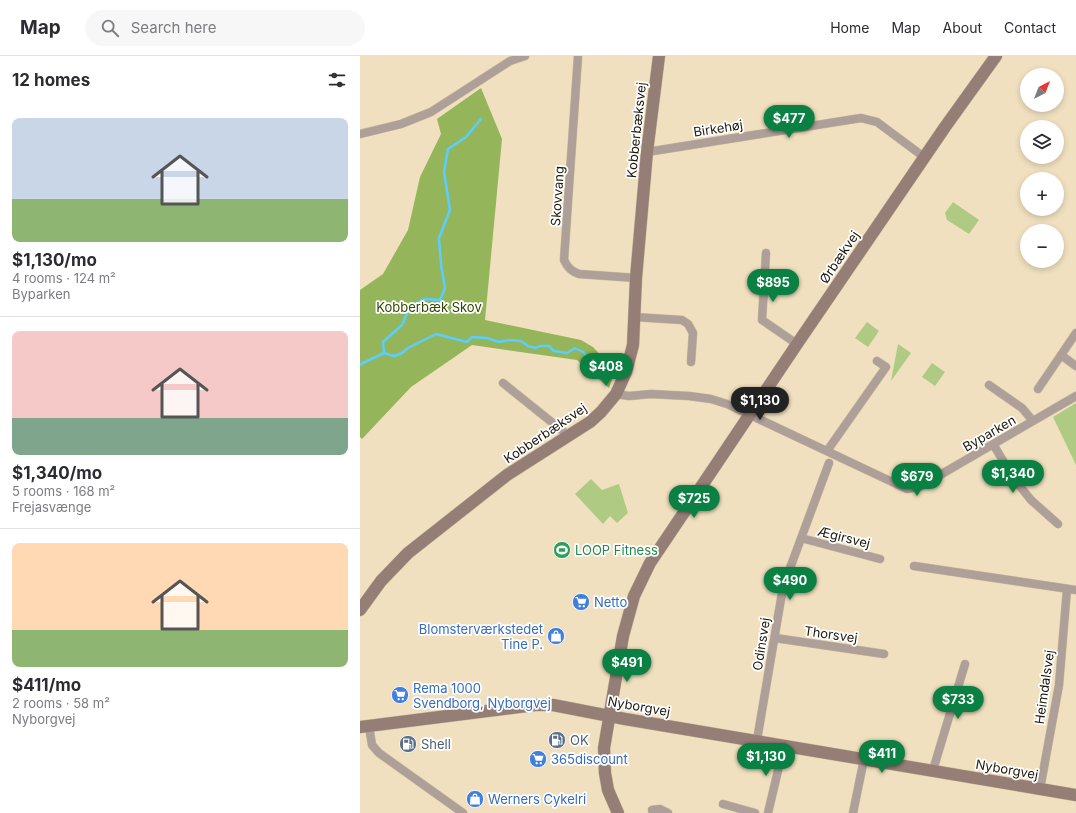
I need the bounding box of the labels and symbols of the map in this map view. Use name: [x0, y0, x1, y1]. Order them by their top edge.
north arrow: [1020, 68, 1064, 112]
street label: Kobberbæksvej: [623, 81, 649, 179]
pin: $477: [765, 105, 813, 139]
street label: Birkehøj: [692, 116, 744, 140]
street label: Skovvang: [547, 165, 567, 227]
street label: Ørbækvej: [816, 228, 862, 286]
pin: $895: [749, 269, 797, 303]
park label: Kobberbæk Skov: [376, 299, 482, 315]
pin: $408: [582, 353, 630, 387]
pin: $1,130: [727, 387, 793, 421]
street label: Kobberbæksvej: [501, 399, 589, 467]
street label: Byparken: [960, 411, 1018, 455]
pin: $1,340: [980, 460, 1046, 494]
pin: $679: [893, 463, 941, 497]
pin: $725: [670, 485, 718, 519]
street label: Ægirsvej: [816, 523, 872, 551]
sports icon: LOOP Fitness: [552, 540, 572, 560]
place label: LOOP Fitness: [575, 542, 658, 558]
pin: $490: [766, 567, 814, 601]
supermarket icon: Netto: [571, 592, 591, 612]
place label: Netto: [594, 594, 627, 610]
street label: Odinsvej: [749, 616, 773, 672]
place label: Blomsterværkstedet Tine P.: [419, 621, 543, 652]
street label: Thorsvej: [803, 622, 859, 646]
shop icon: Blomsterværkstedet Tine P.: [546, 626, 566, 646]
pin: $491: [603, 649, 651, 683]
street label: Heimdalsvej: [1031, 649, 1057, 725]
place label: Rema 1000 Svendborg, Nyborgvej: [413, 680, 551, 711]
supermarket icon: Rema 1000 Svendborg, Nyborgvej: [390, 685, 410, 705]
pin: $733: [934, 686, 982, 720]
street label: Nyborgvej: [606, 693, 672, 719]
fuel station icon: OK: [547, 730, 567, 750]
place label: OK: [570, 732, 589, 748]
fuel station icon: Shell: [398, 734, 418, 754]
place label: Shell: [421, 736, 451, 752]
pin: $411: [858, 740, 906, 774]
pin: $1,130: [733, 743, 799, 777]
supermarket icon: 365discount: [528, 749, 548, 769]
place label: 365discount: [551, 751, 628, 767]
street label: Nyborgvej: [974, 756, 1040, 782]
shop icon: Werners Cykelri: [465, 789, 485, 809]
place label: Werners Cykelri: [488, 791, 586, 807]

